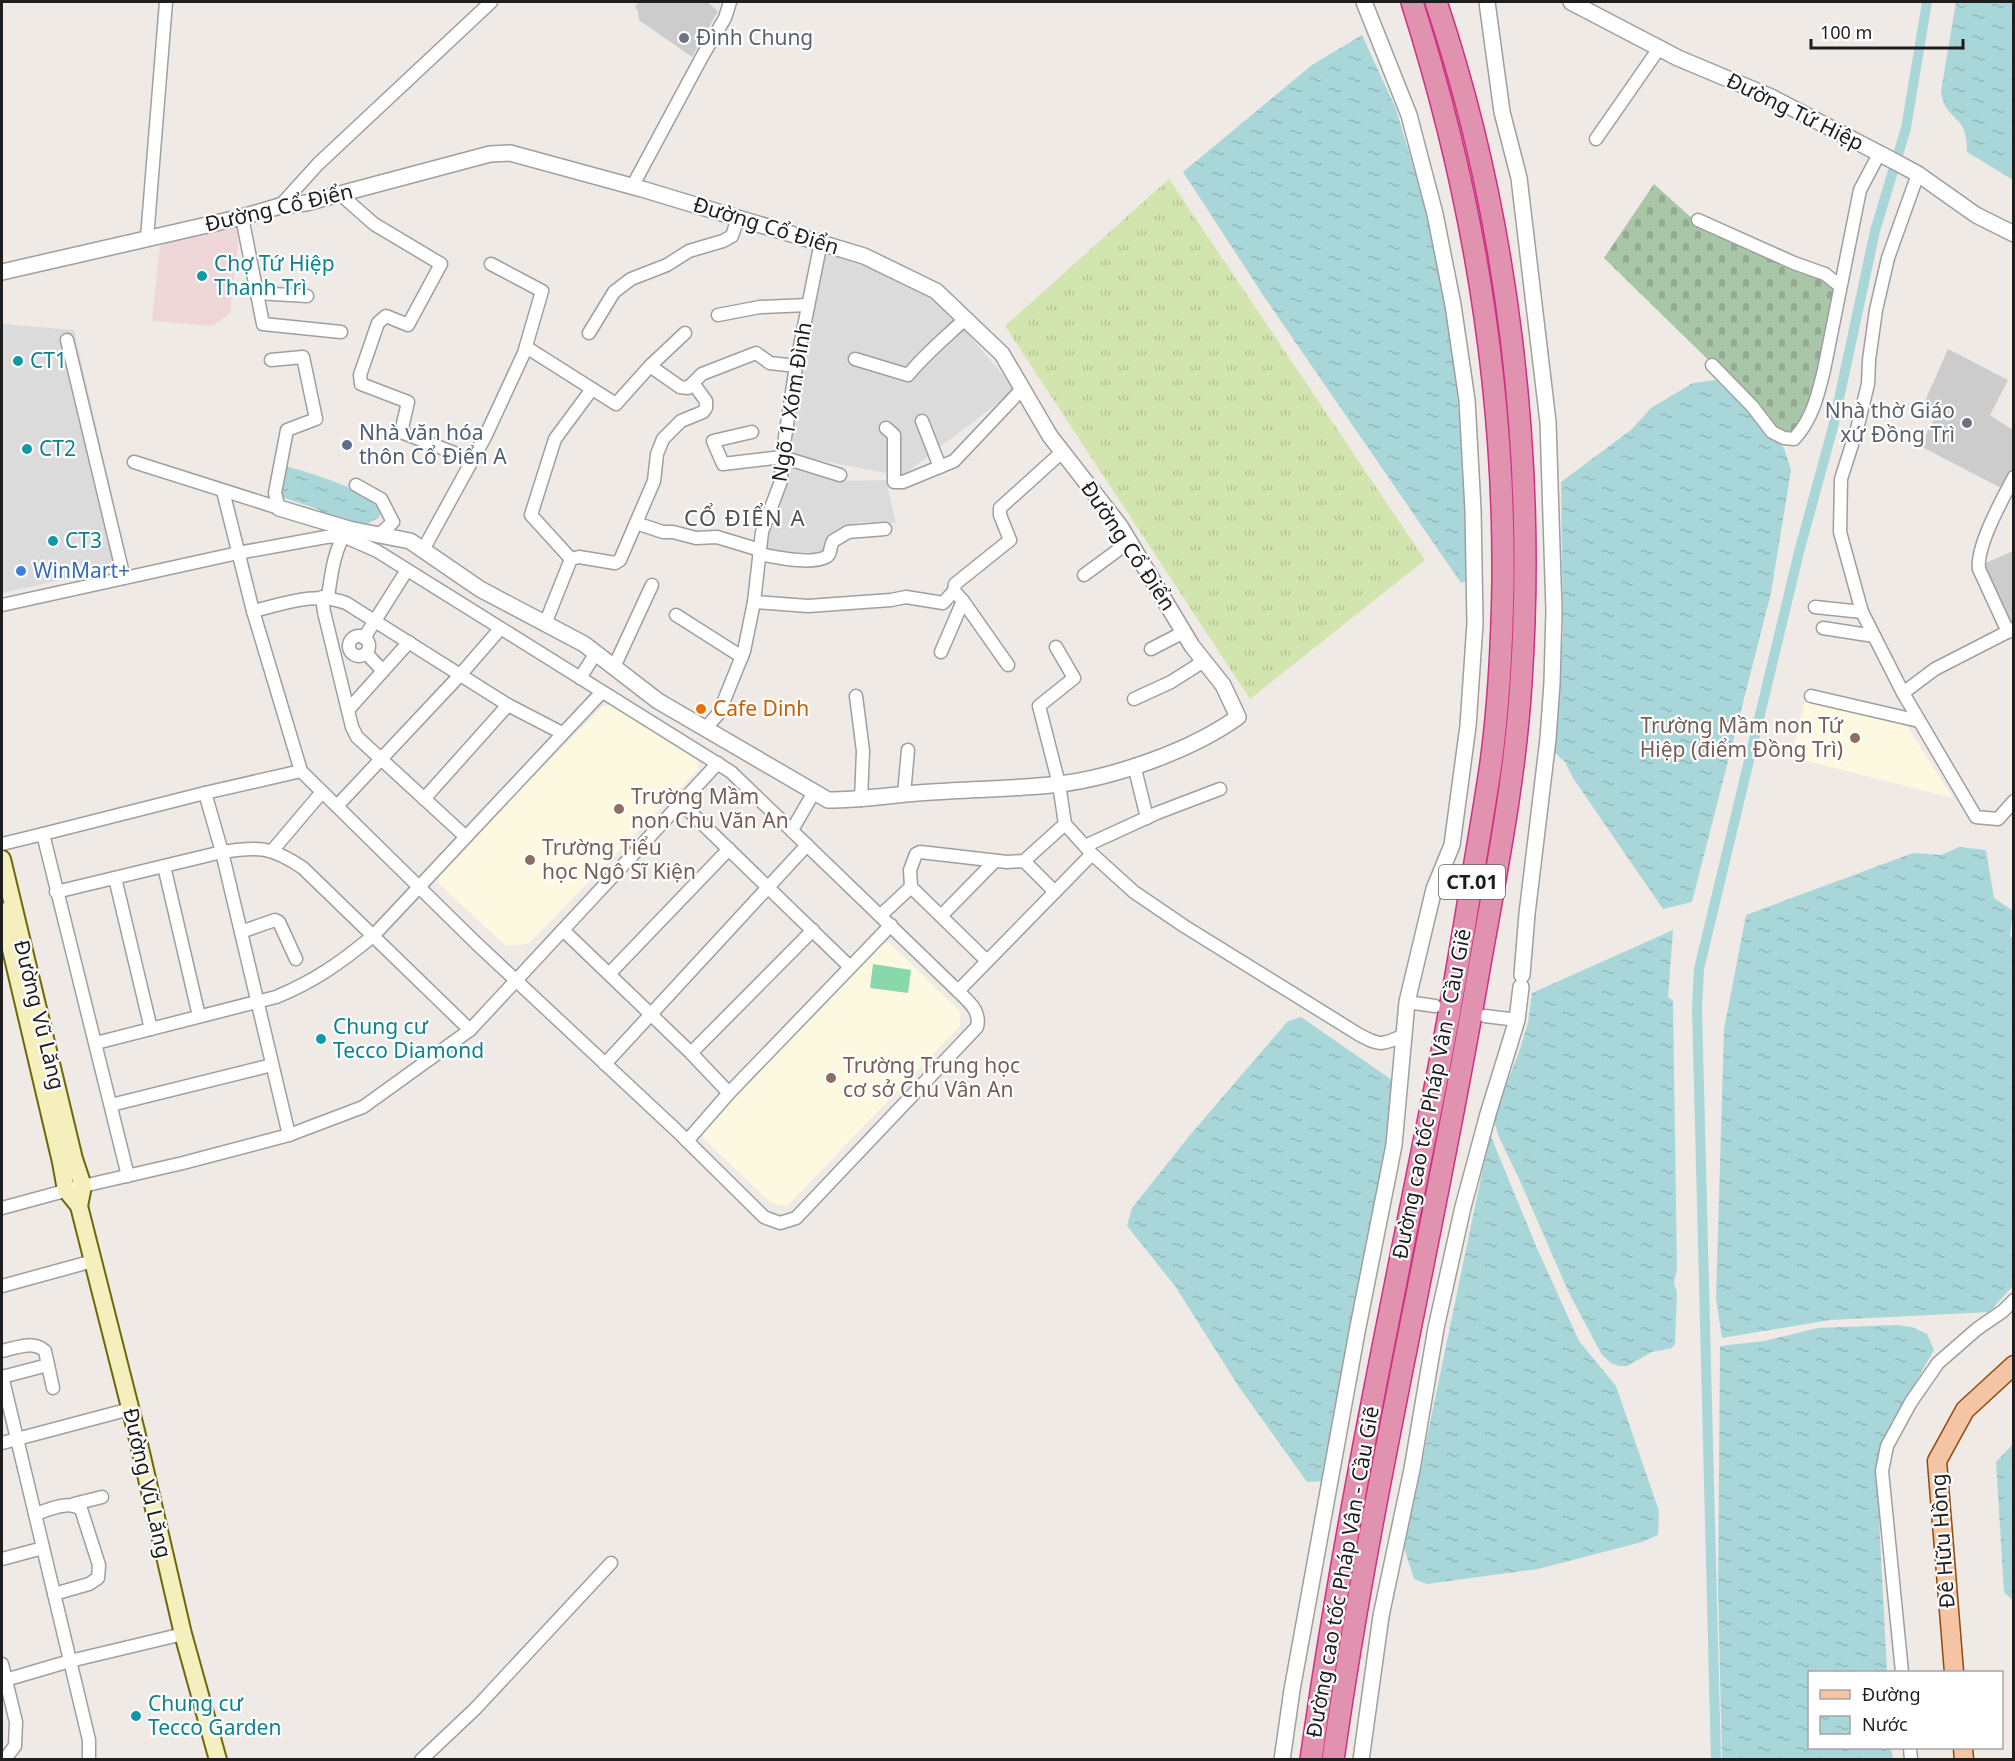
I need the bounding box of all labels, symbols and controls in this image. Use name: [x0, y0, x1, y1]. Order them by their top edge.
scale bar: [1811, 12, 1962, 50]
text: 100 m: [1820, 20, 1872, 44]
place label: Đình Chung: [696, 23, 813, 51]
marker: Đình Chung: [677, 31, 691, 45]
street label: Đường Tứ Hiệp: [1722, 66, 1869, 157]
street label: Đường Cổ Điển: [202, 176, 355, 238]
street label: Đường Cổ Điển: [690, 190, 842, 260]
place label: Chợ Tứ Hiệp Thanh Trì: [214, 249, 335, 301]
marker: Chợ Tứ Hiệp Thanh Trì: [195, 269, 209, 283]
street label: Ngõ 1 Xóm Đình: [765, 320, 817, 484]
place label: CT1: [30, 346, 67, 374]
marker: CT1: [11, 354, 25, 368]
place label: Nhà thờ Giáo xứ Đồng Trì: [1825, 396, 1955, 448]
marker: Nhà thờ Giáo xứ Đồng Trì: [1960, 416, 1974, 430]
place label: Nhà văn hóa thôn Cổ Điển A: [359, 418, 507, 470]
place label: CT2: [39, 434, 76, 462]
marker: Nhà văn hóa thôn Cổ Điển A: [340, 438, 354, 452]
marker: CT2: [20, 442, 34, 456]
street label: Đường Cổ Điển: [1075, 475, 1183, 616]
district label: CỔ ĐIỂN A: [684, 502, 806, 532]
place label: CT3: [65, 526, 102, 554]
marker: CT3: [46, 534, 60, 548]
place label: WinMart+: [33, 556, 130, 584]
marker: WinMart+: [14, 564, 28, 578]
place label: Cafe Dinh: [713, 694, 809, 722]
marker: Cafe Dinh: [694, 702, 708, 716]
place label: Trường Mầm non Tứ Hiệp (điểm Đồng Trì): [1640, 711, 1844, 763]
marker: Trường Mầm non Tứ Hiệp (điểm Đồng Trì): [1848, 731, 1862, 745]
place label: Trường Mầm non Chu Văn An: [631, 782, 789, 834]
marker: Trường Mầm non Chu Văn An: [612, 802, 626, 816]
place label: Trường Tiểu học Ngô Sĩ Kiện: [542, 833, 696, 885]
marker: Trường Tiểu học Ngô Sĩ Kiện: [523, 853, 537, 867]
road number: CT.01: [1439, 865, 1505, 899]
street label: Đường cao tốc Pháp Vân - Cầu Giẽ: [1385, 926, 1477, 1261]
street label: Đường Vũ Lăng: [8, 937, 72, 1093]
place label: Chung cư Tecco Diamond: [333, 1012, 484, 1064]
marker: Chung cư Tecco Diamond: [314, 1032, 328, 1046]
place label: Trường Trung học cơ sở Chu Vân An: [843, 1051, 1020, 1103]
marker: Trường Trung học cơ sở Chu Vân An: [824, 1071, 838, 1085]
street label: Đường cao tốc Pháp Vân - Cầu Giẽ: [1299, 1404, 1385, 1740]
street label: Đường Vũ Lăng: [117, 1405, 179, 1561]
street label: Đê Hữu Hồng: [1923, 1473, 1961, 1609]
legend: [1808, 1671, 2003, 1749]
text: Đường: [1862, 1682, 1921, 1706]
place label: Chung cư Tecco Garden: [148, 1689, 281, 1741]
marker: Chung cư Tecco Garden: [129, 1709, 143, 1723]
text: Nước: [1862, 1712, 1908, 1736]

